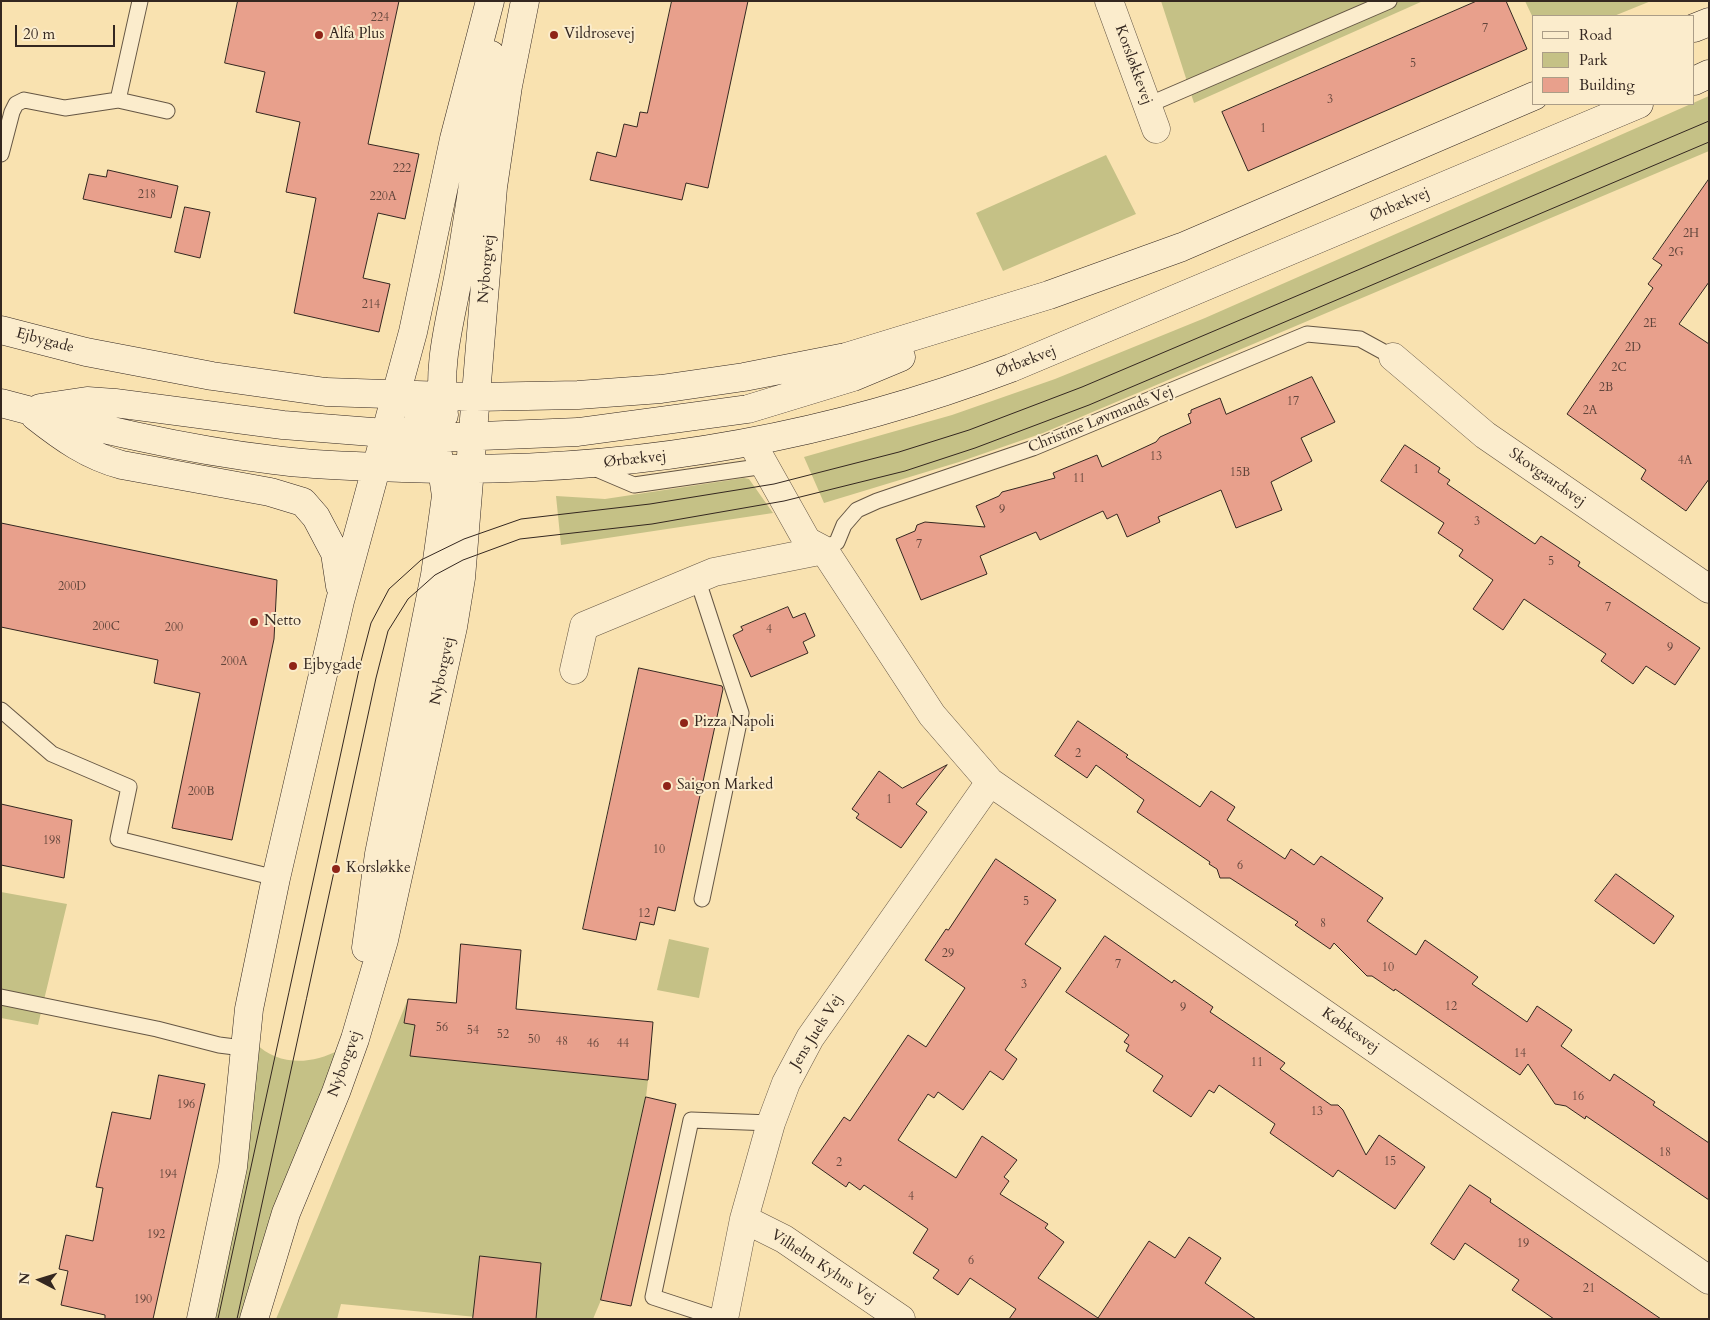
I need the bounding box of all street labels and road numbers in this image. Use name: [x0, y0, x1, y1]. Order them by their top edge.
street label: Korsløkkevej: [1110, 23, 1156, 107]
street label: Ørbækvej: [1367, 184, 1433, 226]
street label: Nyborgvej: [475, 234, 499, 304]
street label: Ejbygade: [14, 325, 76, 357]
street label: Ørbækvej: [993, 342, 1059, 382]
street label: Christine Løvmands Vej: [1026, 383, 1176, 457]
street label: Skovgaardsvej: [1505, 445, 1589, 511]
street label: Ørbækvej: [603, 448, 667, 472]
street label: Nyborgvej: [427, 635, 459, 707]
street label: Jens Juels Vej: [787, 991, 847, 1073]
street label: Købkesvej: [1318, 1005, 1382, 1057]
street label: Nyborgvej: [325, 1028, 365, 1100]
street label: Vilhelm Kyhns Vej: [767, 1226, 879, 1308]

